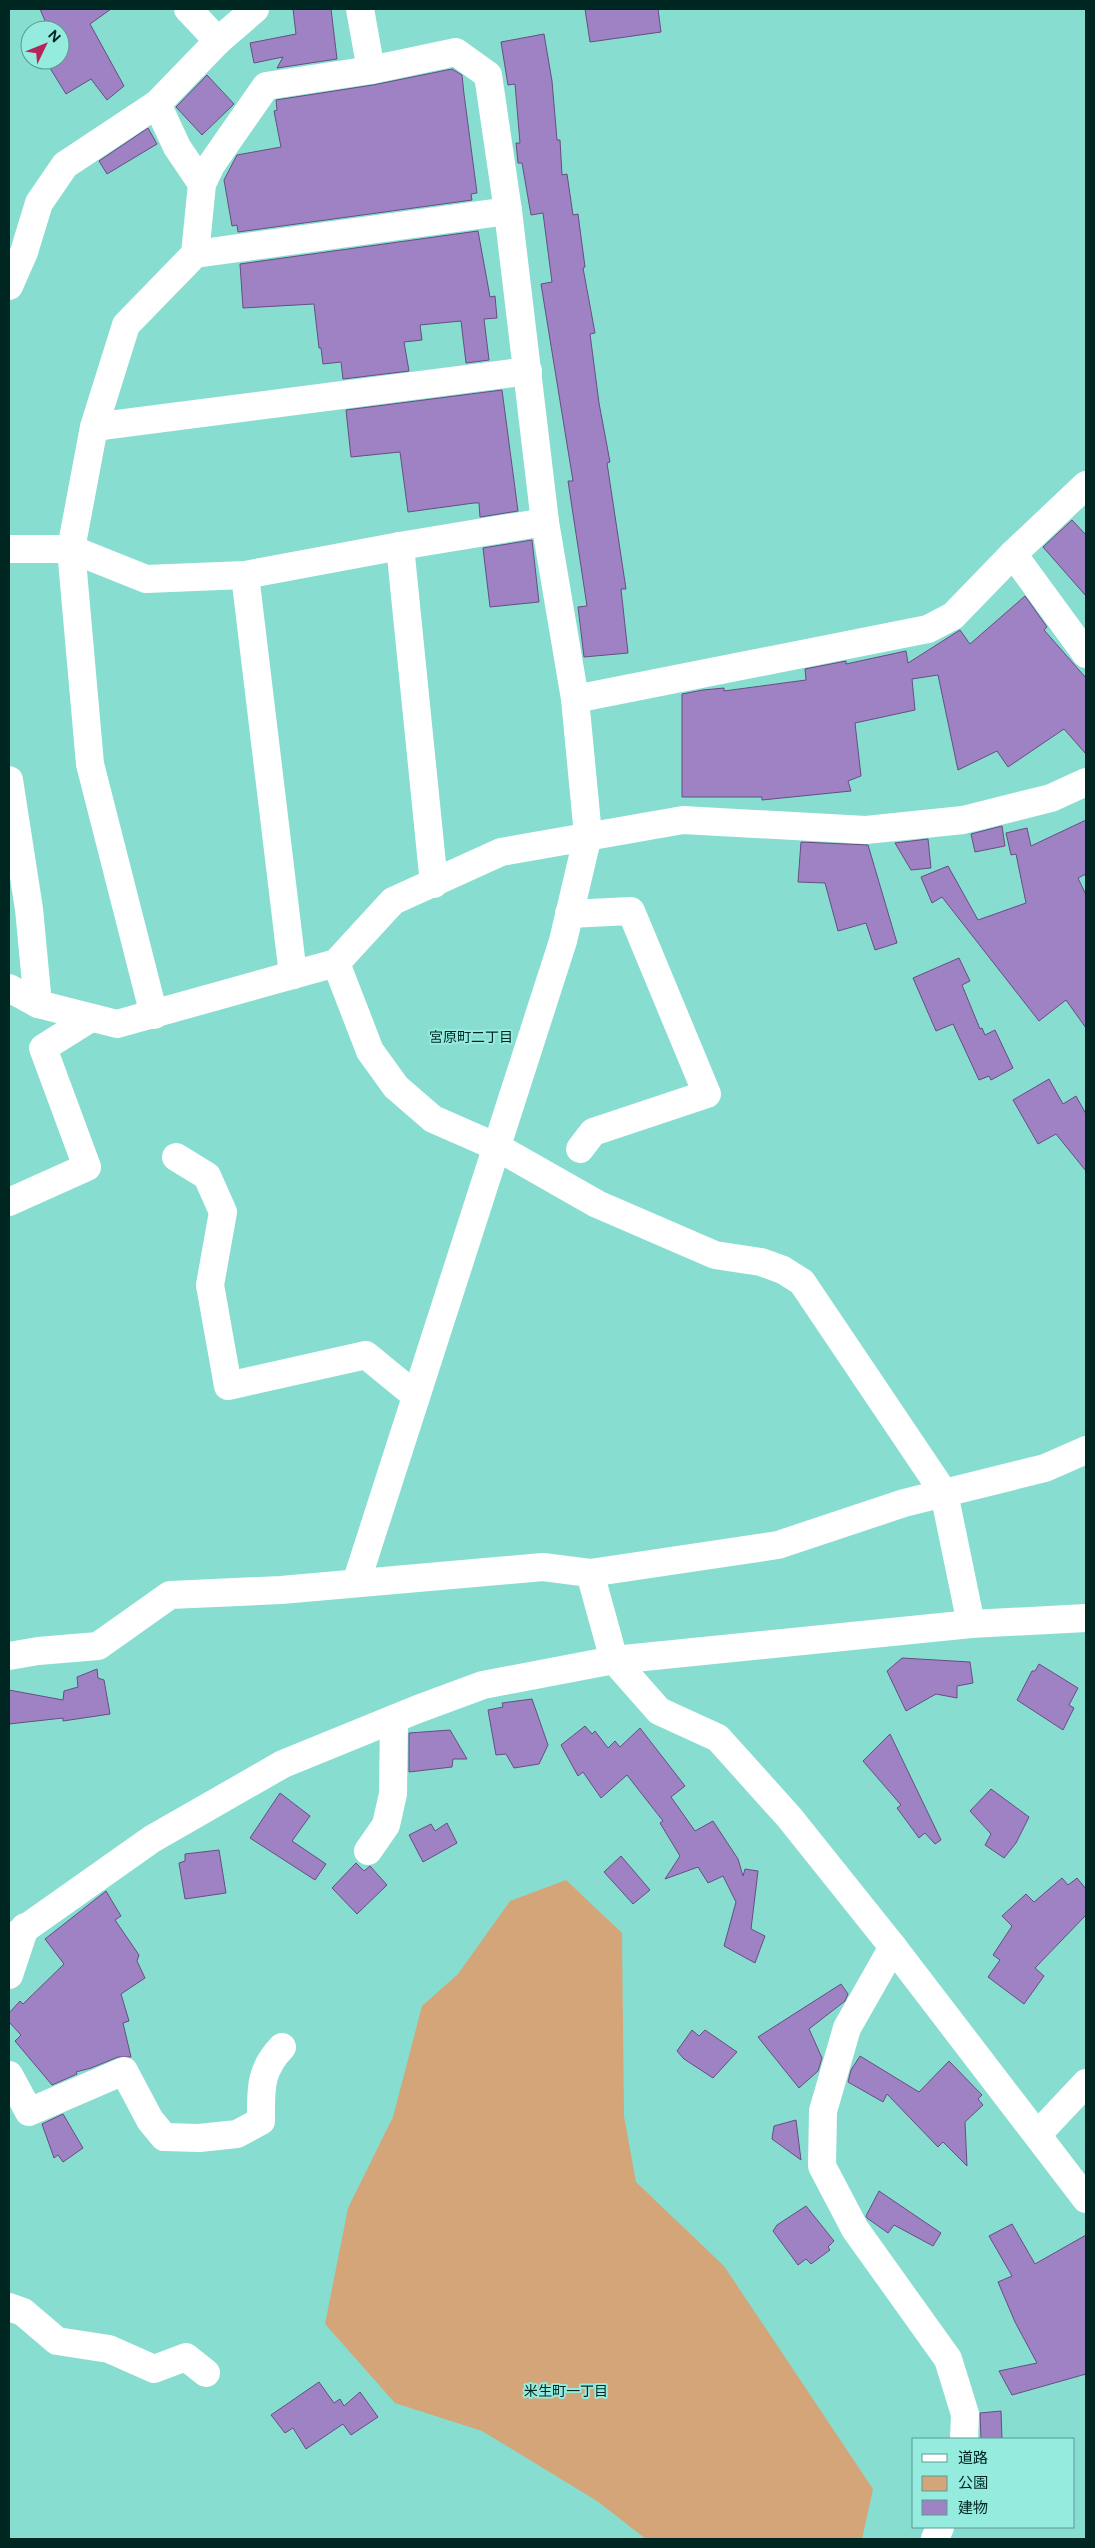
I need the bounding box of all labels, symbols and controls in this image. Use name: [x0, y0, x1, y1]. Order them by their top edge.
north arrow: [20, 20, 70, 70]
text: N: [44, 27, 64, 46]
district label: 宮原町二丁目: [429, 1029, 513, 1046]
district label: 米生町一丁目: [524, 2383, 608, 2400]
legend: [912, 2438, 1075, 2528]
text: 道路: [958, 2449, 988, 2467]
text: 公園: [958, 2474, 988, 2492]
text: 建物: [958, 2499, 988, 2517]

